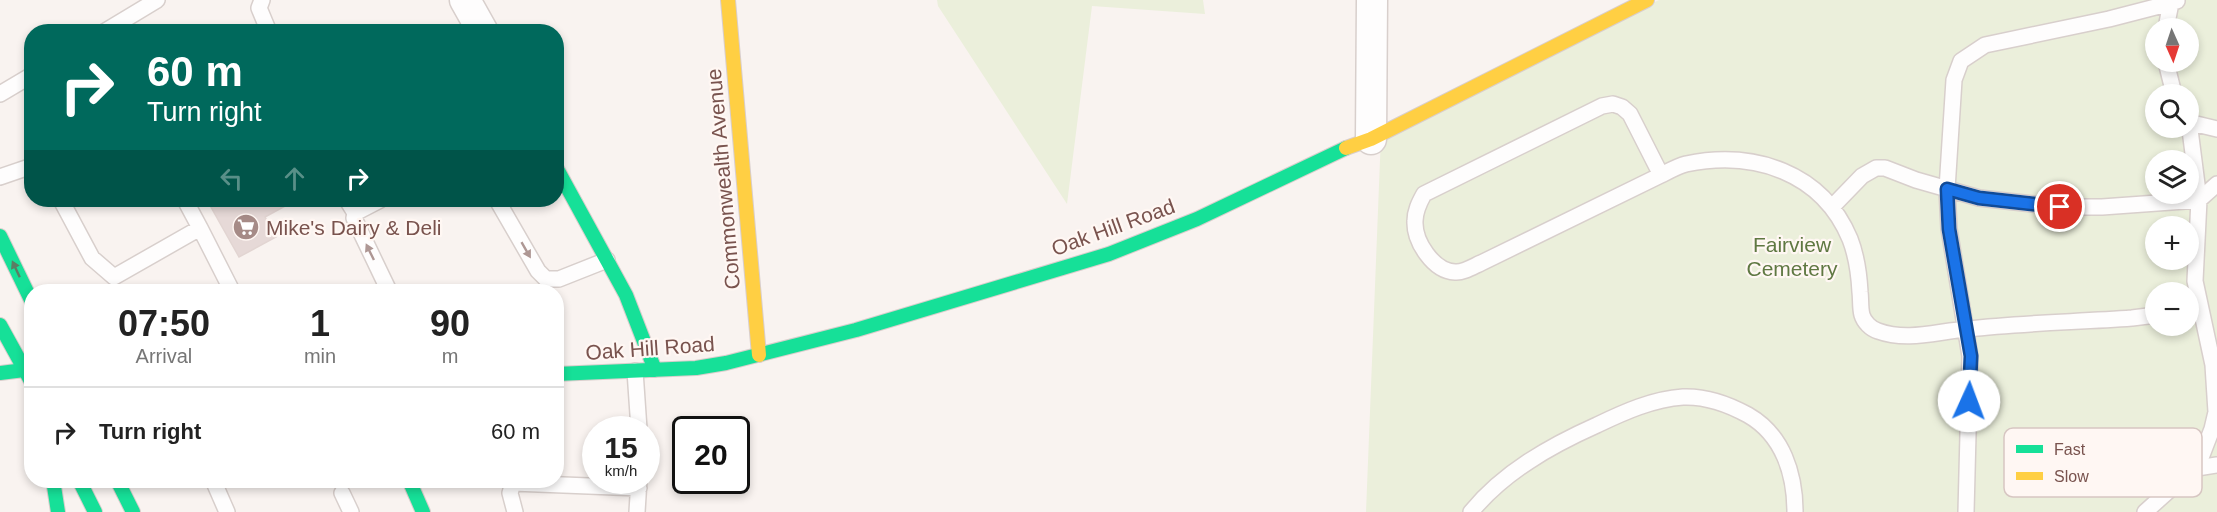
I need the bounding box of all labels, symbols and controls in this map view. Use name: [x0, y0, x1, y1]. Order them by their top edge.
north arrow: [2145, 18, 2199, 72]
map controls: [2145, 18, 2199, 336]
icon: right: [48, 48, 126, 126]
text: 60 m: [147, 48, 243, 95]
street label: Commonwealth Avenue: [702, 68, 744, 290]
button: search: [2145, 84, 2199, 138]
text: Turn right: [147, 97, 262, 127]
button: layers: [2145, 150, 2199, 204]
icon: left: [215, 162, 248, 195]
icon: ahead: [278, 162, 311, 195]
icon: right: [341, 162, 374, 195]
pin: [2034, 181, 2085, 232]
icon: arrive: [2043, 190, 2076, 223]
street label: Oak Hill Road: [1048, 194, 1178, 260]
supermarket icon: Mike's Dairy & Deli: [231, 212, 261, 242]
place label: Mike's Dairy & Deli: [266, 216, 442, 239]
button: +: [2145, 216, 2199, 270]
park label: Fairview Cemetery: [1746, 233, 1838, 280]
one-way arrow: [521, 242, 531, 259]
one-way arrow: [366, 244, 375, 261]
one-way arrow: [11, 260, 20, 277]
button: −: [2145, 282, 2199, 336]
text: 07:50: [118, 303, 210, 344]
text: 1: [310, 303, 330, 344]
text: 90: [430, 303, 470, 344]
street label: Oak Hill Road: [585, 332, 715, 364]
text: Arrival: [136, 345, 192, 367]
text: min: [304, 345, 336, 367]
text: m: [442, 345, 458, 367]
position arrow: [1937, 369, 2001, 433]
icon: right: [48, 416, 81, 449]
speed limit sign: 20: [672, 416, 750, 494]
text: Turn right: [99, 419, 201, 444]
text: 60 m: [491, 419, 540, 444]
legend: [2004, 428, 2202, 497]
text: 15: [604, 431, 638, 464]
text: Fast: [2054, 441, 2086, 458]
text: km/h: [605, 462, 637, 479]
text: Slow: [2054, 468, 2089, 485]

